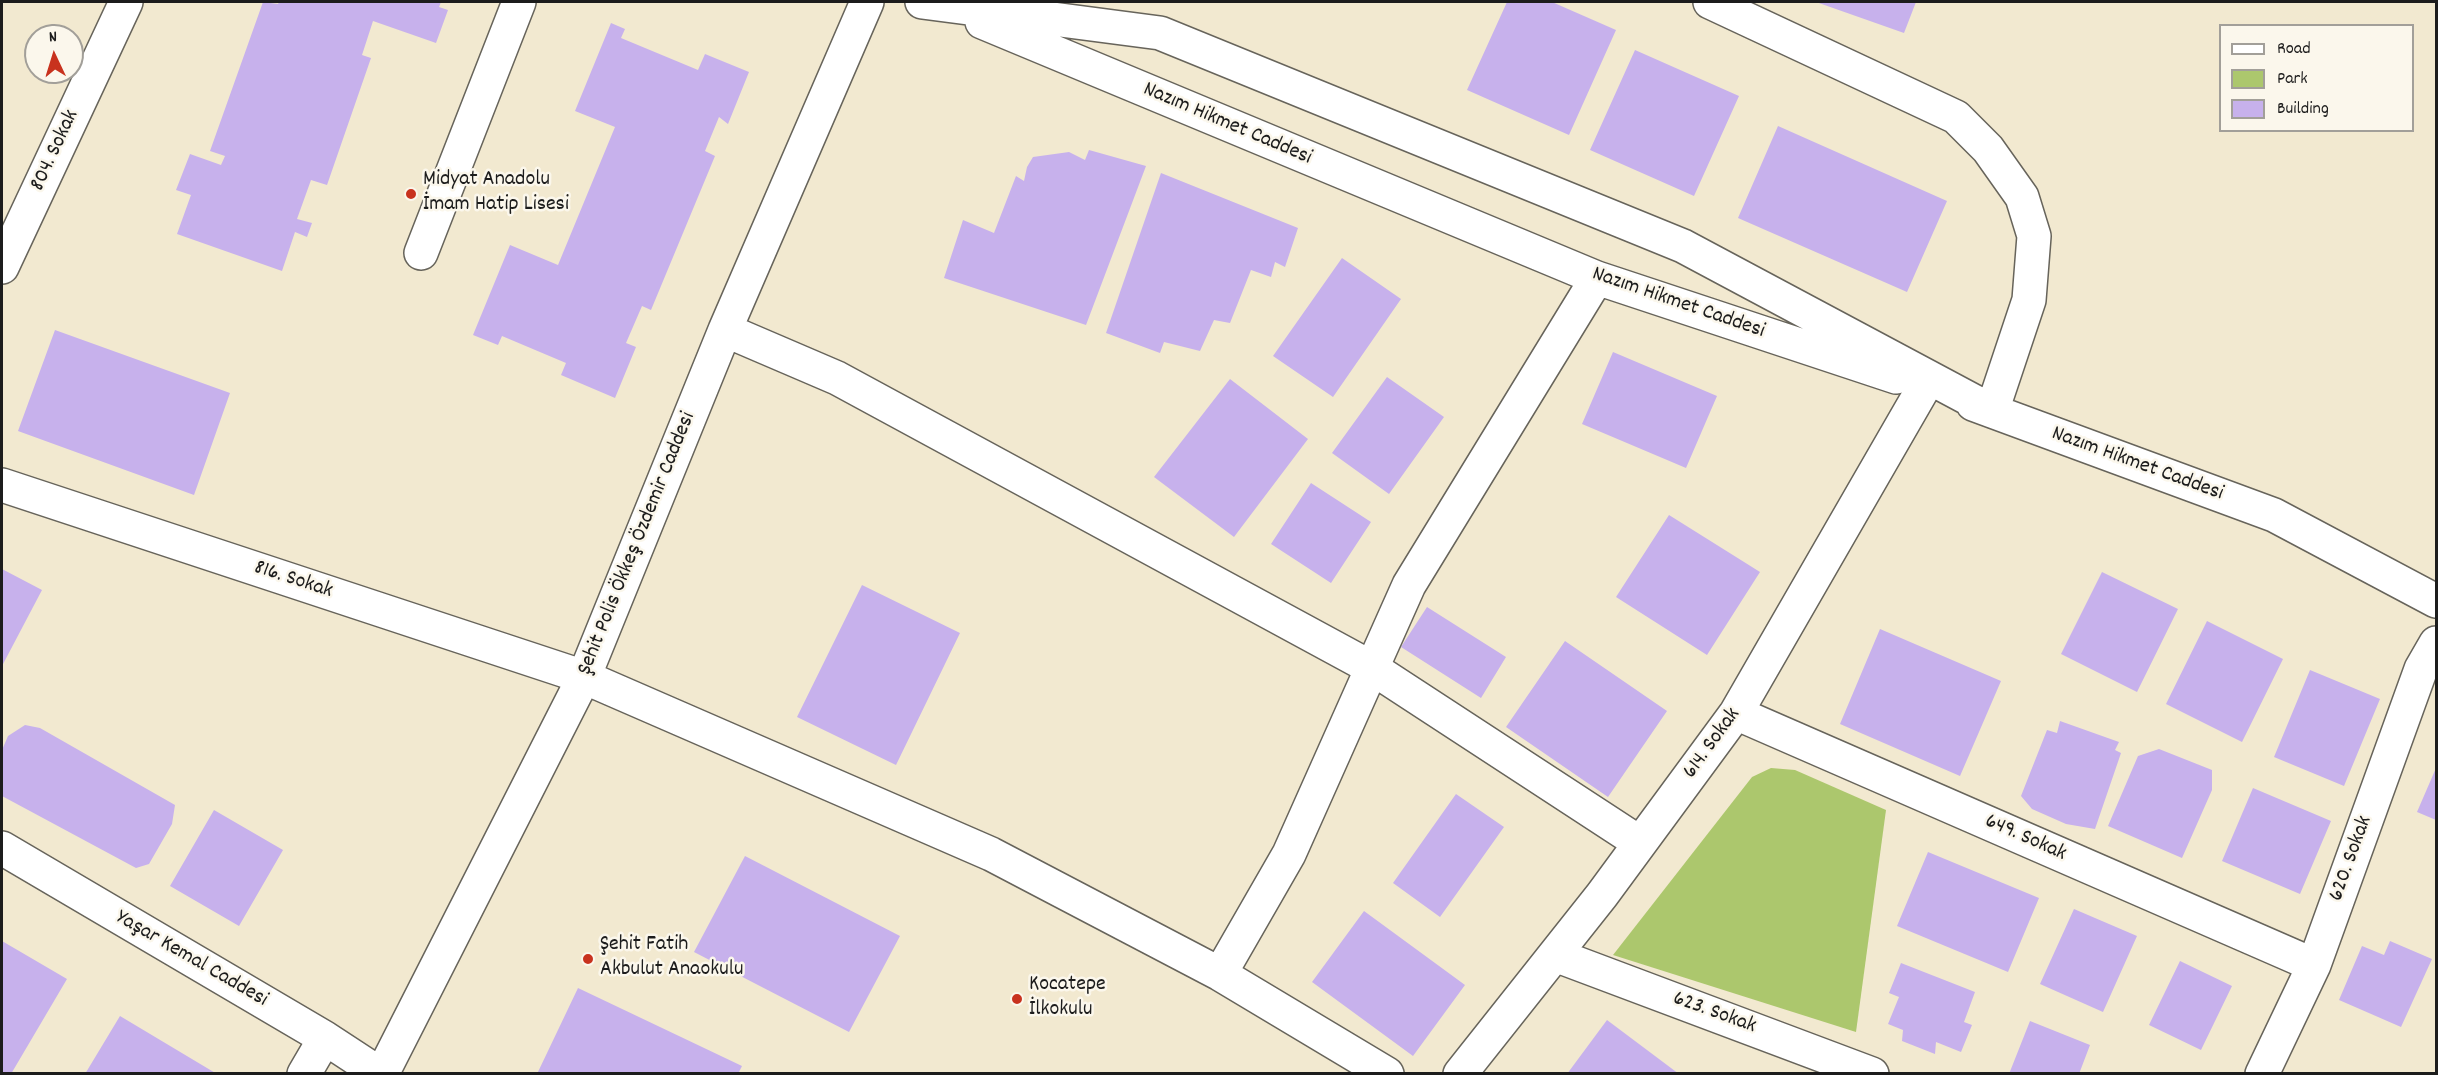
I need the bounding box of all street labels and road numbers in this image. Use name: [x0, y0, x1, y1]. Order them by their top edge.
street label: Nazım Hikmet Caddesi: [1139, 78, 1315, 172]
street label: 804. Sokak: [26, 106, 86, 196]
street label: Nazım Hikmet Caddesi: [1588, 262, 1768, 346]
street label: Şehit Polis Ökkeş Özdemir Caddesi: [573, 409, 703, 679]
street label: Nazım Hikmet Caddesi: [2048, 422, 2226, 508]
street label: 816. Sokak: [250, 556, 336, 606]
street label: 614. Sokak: [1678, 703, 1748, 785]
street label: 649. Sokak: [1980, 809, 2070, 869]
street label: 620. Sokak: [2324, 813, 2380, 905]
street label: Yaşar Kemal Caddesi: [110, 906, 272, 1014]
street label: 623. Sokak: [1669, 987, 1759, 1041]

